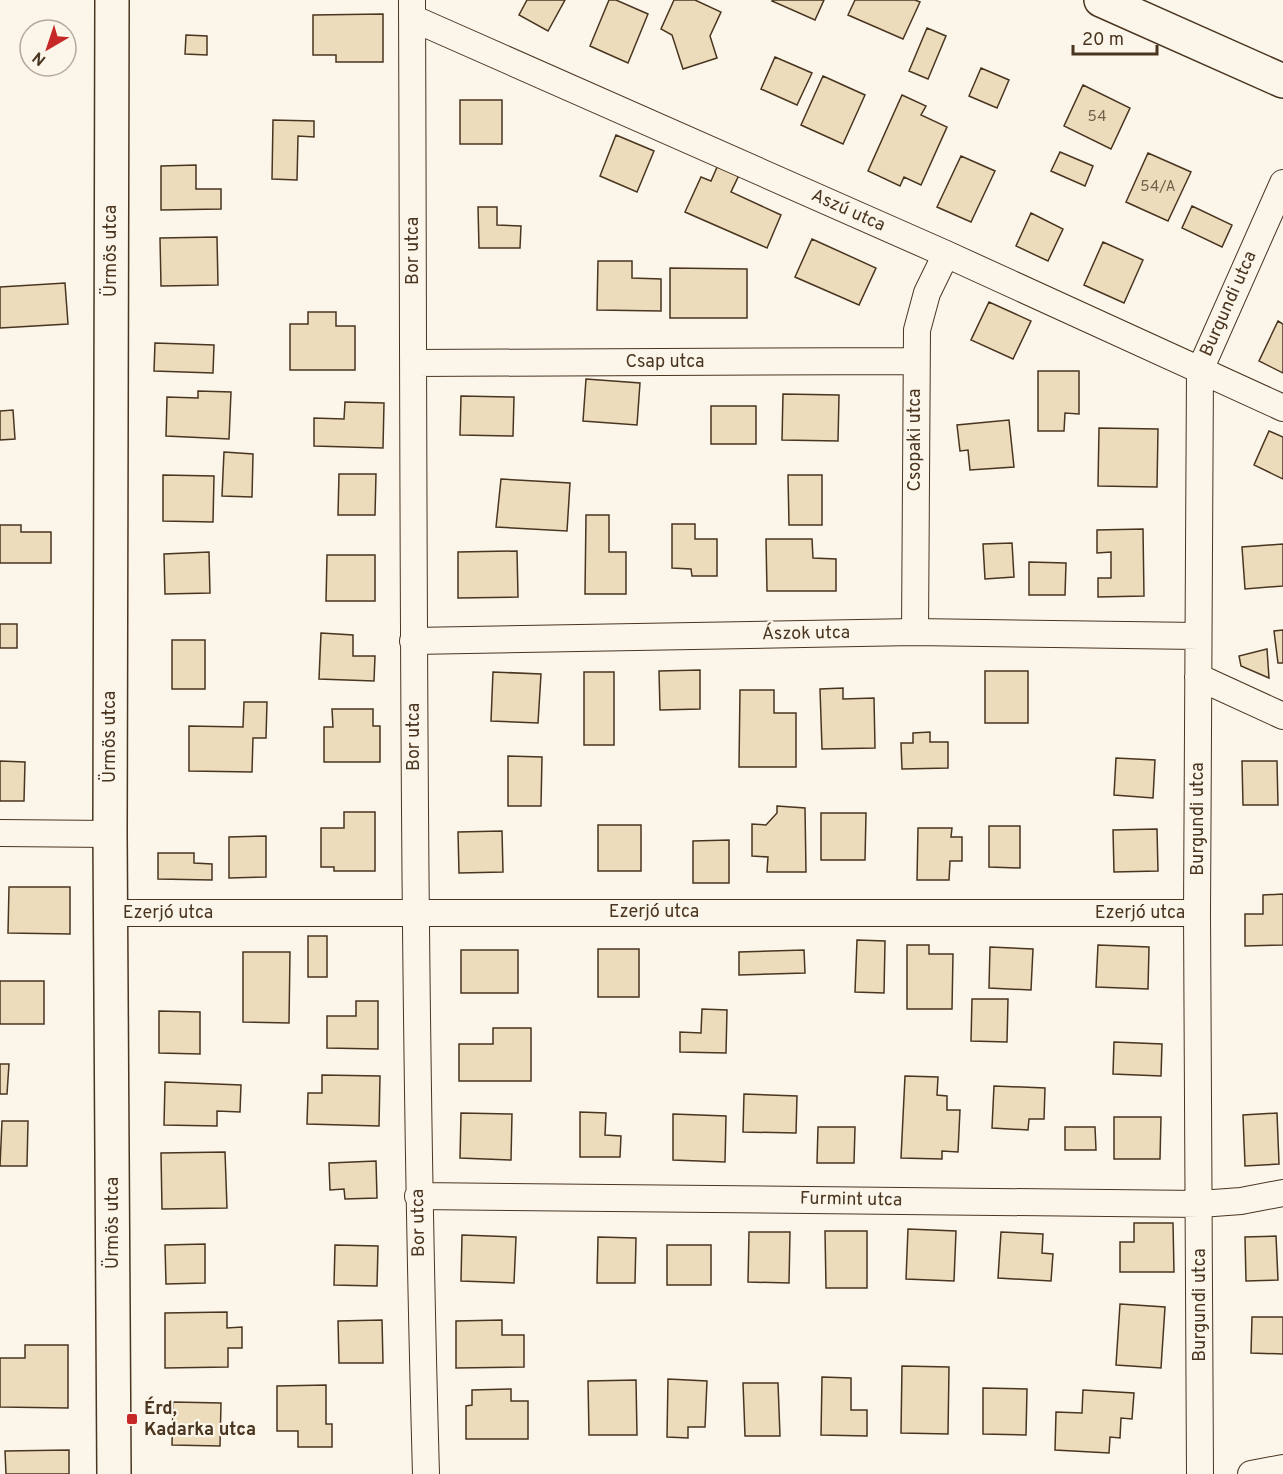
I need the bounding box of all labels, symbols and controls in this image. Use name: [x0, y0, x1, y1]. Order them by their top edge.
north arrow: [18, 18, 78, 78]
scale bar: [1073, 18, 1157, 56]
text: 20 m: [1082, 29, 1124, 52]
text: N: [29, 47, 51, 69]
house number: 54: [1088, 108, 1106, 127]
house number: 54/A: [1140, 178, 1176, 197]
street label: Aszú utca: [807, 184, 889, 238]
street label: Ürmös utca: [98, 205, 123, 297]
street label: Bor utca: [402, 217, 425, 285]
street label: Burgundi utca: [1195, 248, 1263, 360]
street label: Csap utca: [626, 351, 704, 374]
street label: Csopaki utca: [904, 389, 927, 492]
street label: Ászok utca: [762, 620, 850, 646]
street label: Ürmös utca: [97, 691, 122, 783]
street label: Bor utca: [403, 703, 426, 771]
street label: Burgundi utca: [1187, 762, 1210, 876]
street label: Ezerjó utca: [609, 901, 699, 924]
street label: Ezerjó utca: [123, 902, 213, 925]
street label: Ezerjó utca: [1095, 902, 1185, 925]
street label: Ürmös utca: [100, 1177, 125, 1269]
street label: Furmint utca: [800, 1188, 902, 1212]
street label: Bor utca: [407, 1189, 431, 1257]
street label: Burgundi utca: [1189, 1248, 1212, 1362]
place label: Érd, Kadarka utca: [144, 1396, 256, 1442]
marker: Érd, Kadarka utca: [125, 1412, 139, 1426]

